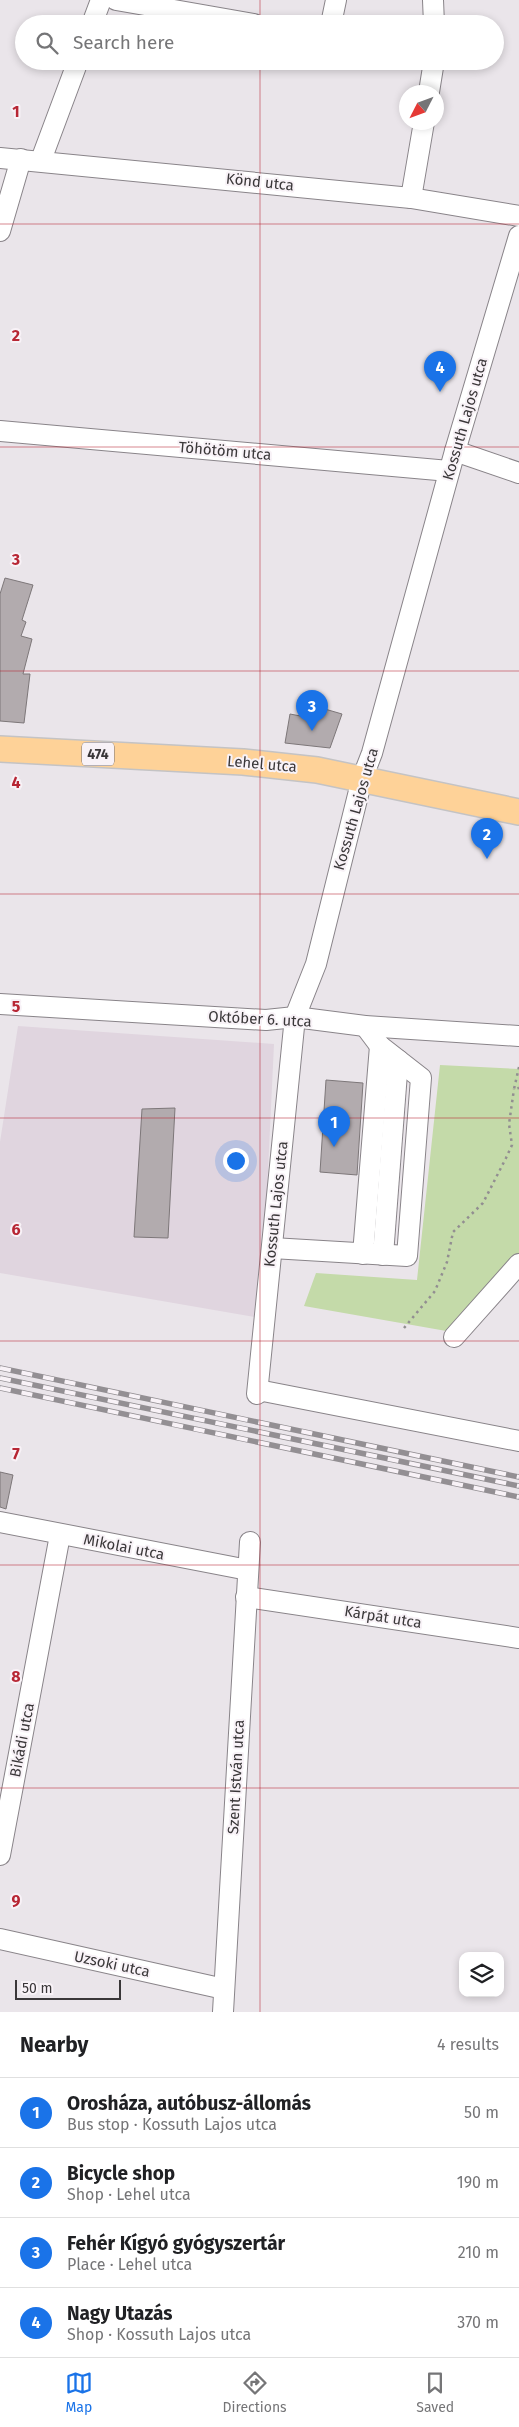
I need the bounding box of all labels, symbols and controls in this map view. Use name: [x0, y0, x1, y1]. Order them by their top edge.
search box: [15, 15, 504, 70]
icon: search: [33, 29, 61, 57]
text: Search here: [73, 31, 174, 54]
north arrow: [399, 85, 444, 130]
text: 1: [12, 102, 20, 121]
street label: Könd utca: [225, 169, 295, 195]
text: 2: [12, 326, 20, 345]
pin: 4: [424, 351, 456, 392]
street label: Kossuth Lajos utca: [439, 356, 491, 482]
street label: Töhötöm utca: [178, 438, 272, 464]
text: 3: [11, 550, 20, 569]
pin: 3: [296, 690, 328, 731]
road number: 474: [82, 742, 114, 766]
street label: Kossuth Lajos utca: [330, 746, 382, 872]
street label: Lehel utca: [226, 752, 298, 776]
text: 4: [11, 773, 21, 792]
pin: 2: [471, 818, 503, 859]
text: 5: [12, 997, 21, 1016]
street label: Október 6. utca: [208, 1007, 312, 1031]
pin: 1: [318, 1106, 350, 1147]
street label: Kossuth Lajos utca: [260, 1140, 292, 1268]
your location: [223, 1148, 249, 1174]
text: 6: [11, 1220, 21, 1239]
text: 7: [12, 1444, 20, 1463]
street label: Mikolai utca: [82, 1530, 166, 1564]
street label: Kárpát utca: [343, 1602, 423, 1632]
text: 8: [11, 1667, 21, 1686]
street label: Bikádi utca: [6, 1701, 38, 1779]
street label: Szent István utca: [224, 1719, 248, 1835]
text: 9: [12, 1891, 21, 1910]
street label: Uzsoki utca: [72, 1947, 152, 1981]
map controls: [459, 1952, 504, 1997]
button: layers: [459, 1952, 504, 1997]
scale bar: [15, 1977, 121, 2000]
text: 50 m: [22, 1980, 53, 1997]
text: Nearby: [20, 2032, 88, 2058]
text: 4 results: [437, 2035, 499, 2054]
text: Orosháza, autóbusz-állomás: [67, 2092, 311, 2115]
text: 1: [32, 2103, 40, 2122]
text: 50 m: [464, 2103, 499, 2122]
text: Bus stop · Kossuth Lajos utca: [67, 2115, 277, 2134]
text: Bicycle shop: [67, 2162, 175, 2185]
text: 2: [32, 2173, 40, 2192]
text: 190 m: [457, 2173, 499, 2192]
text: Shop · Lehel utca: [67, 2185, 191, 2204]
text: Fehér Kígyó gyógyszertár: [67, 2232, 285, 2255]
text: 3: [32, 2243, 40, 2262]
text: 210 m: [458, 2243, 499, 2262]
text: Place · Lehel utca: [67, 2255, 192, 2274]
text: Nagy Utazás: [67, 2302, 172, 2325]
text: 4: [31, 2313, 41, 2332]
text: 370 m: [457, 2313, 499, 2332]
text: Shop · Kossuth Lajos utca: [67, 2325, 251, 2344]
tab: Map: [65, 2369, 93, 2416]
tab: Directions: [222, 2369, 287, 2416]
tab: Saved: [416, 2369, 454, 2416]

